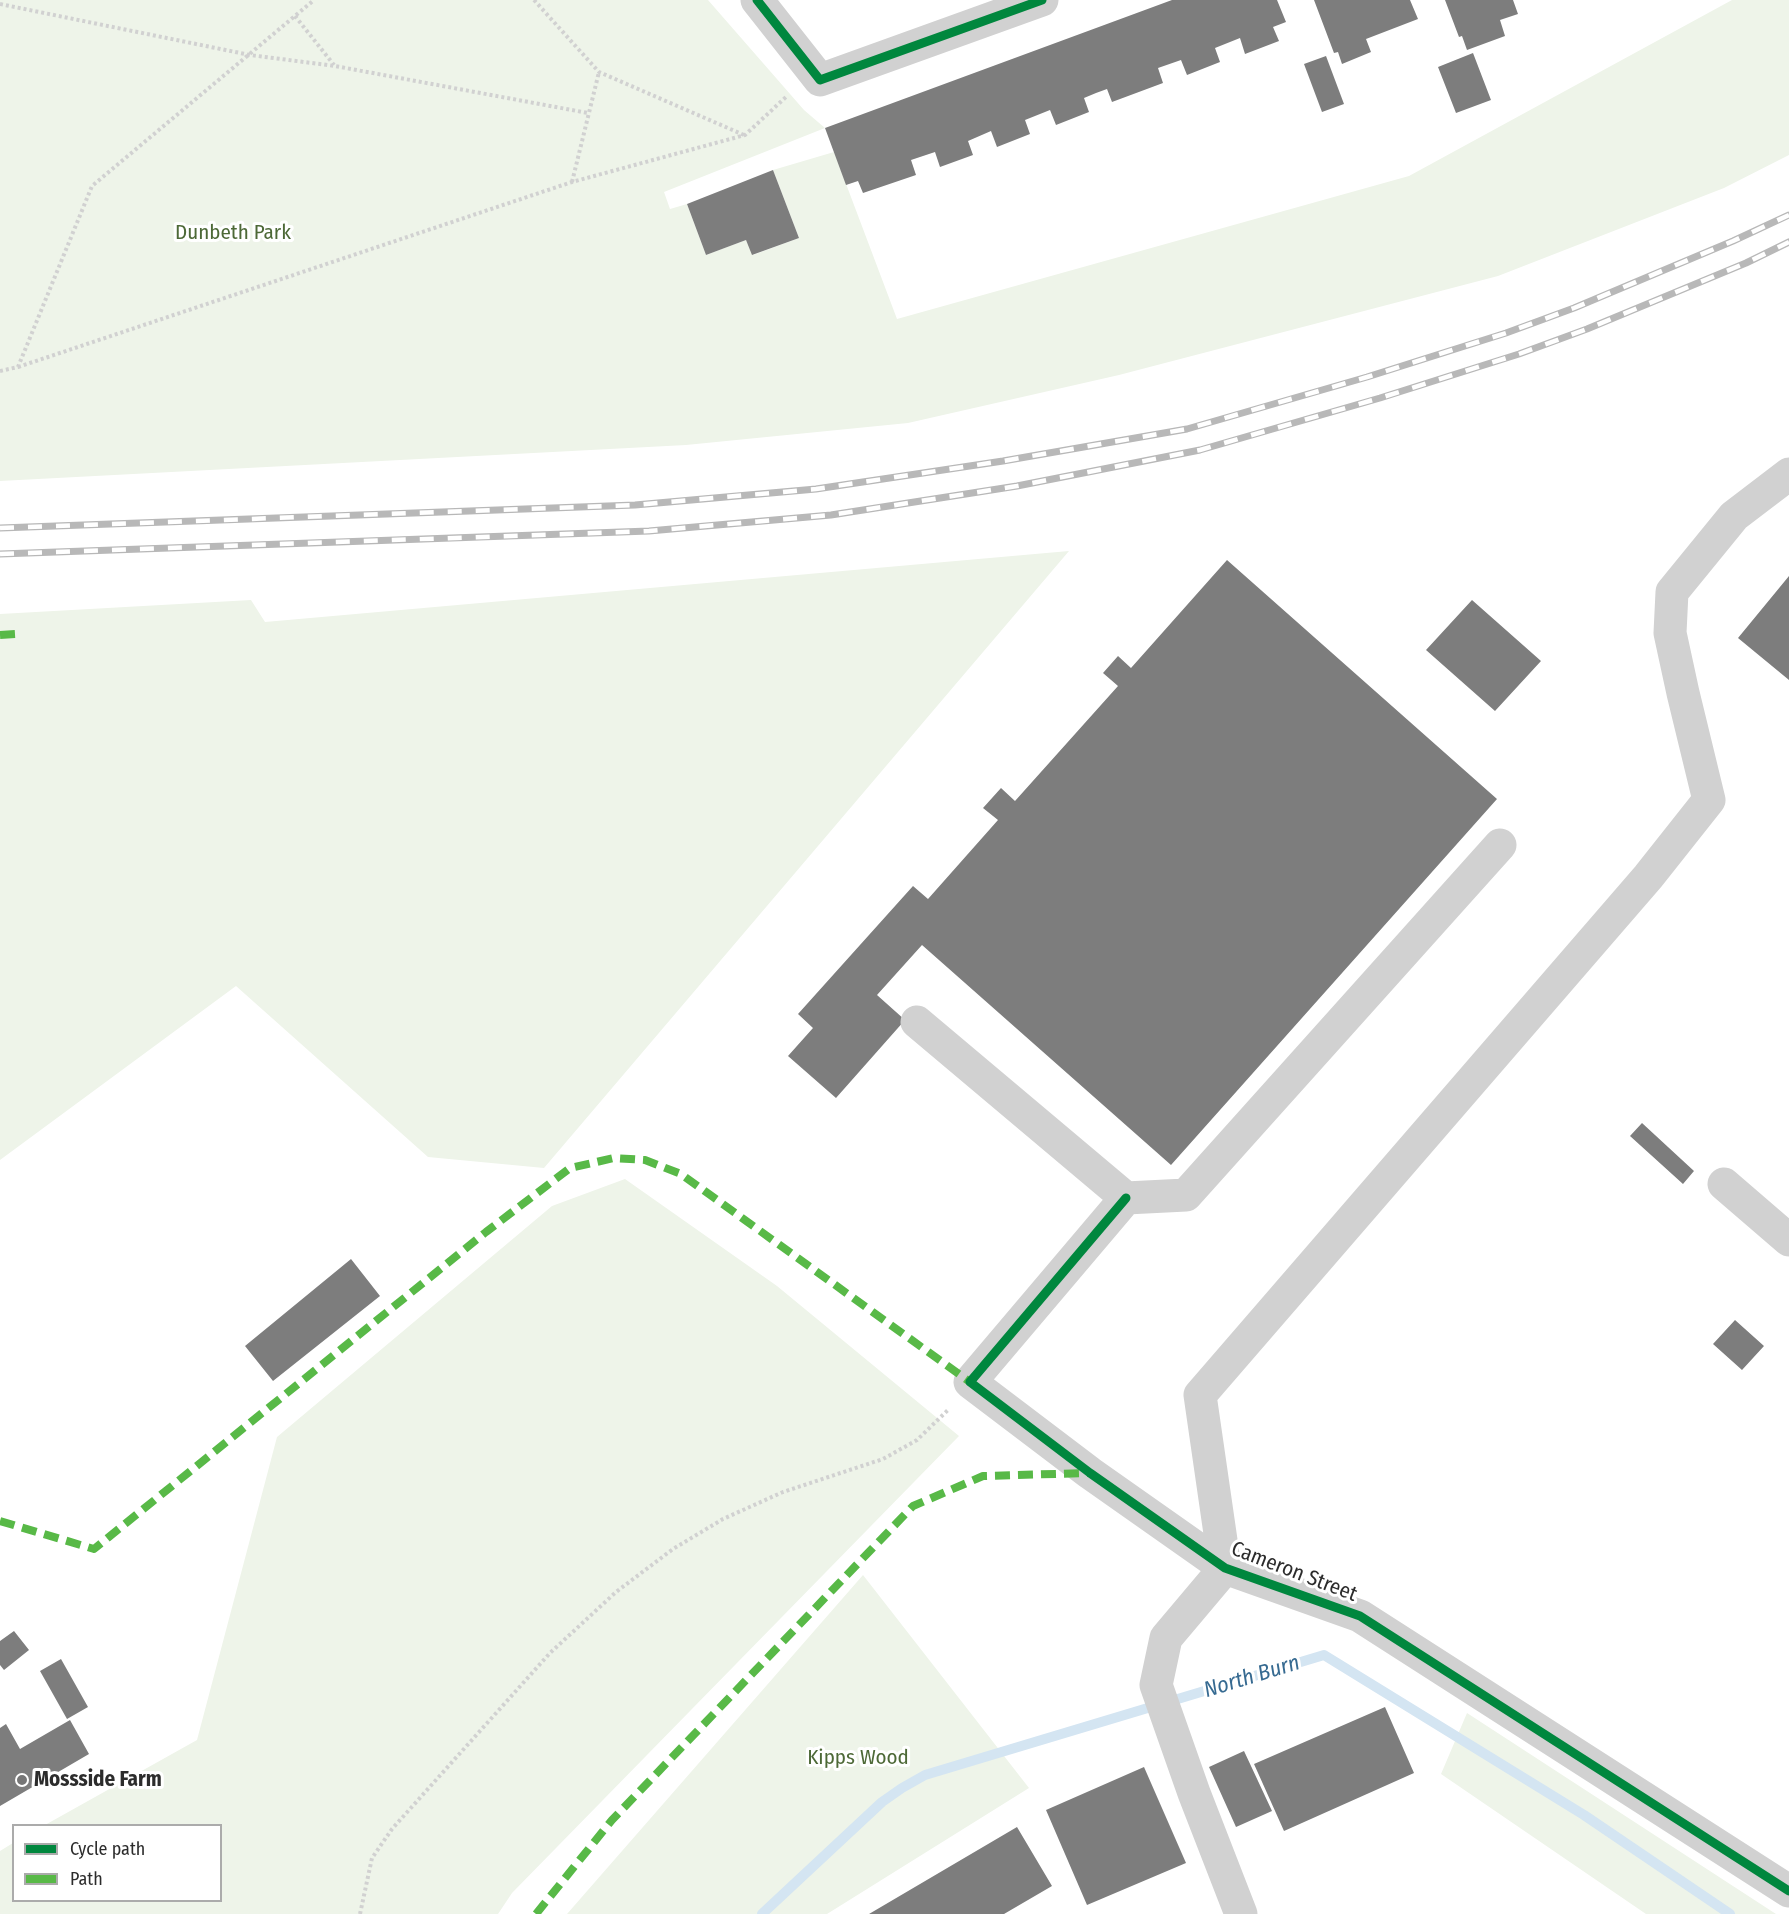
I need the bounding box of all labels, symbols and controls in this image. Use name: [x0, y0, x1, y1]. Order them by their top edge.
park label: Dunbeth Park: [175, 220, 291, 246]
street label: Cameron Street: [1228, 1536, 1360, 1608]
water label: North Burn: [1201, 1650, 1303, 1704]
park label: Kipps Wood: [807, 1745, 909, 1771]
place label: Mossside Farm: [34, 1767, 162, 1793]
marker: Mossside Farm: [15, 1773, 29, 1787]
legend: [12, 1824, 222, 1902]
text: Cycle path: [70, 1838, 145, 1860]
text: Path: [70, 1868, 103, 1890]

